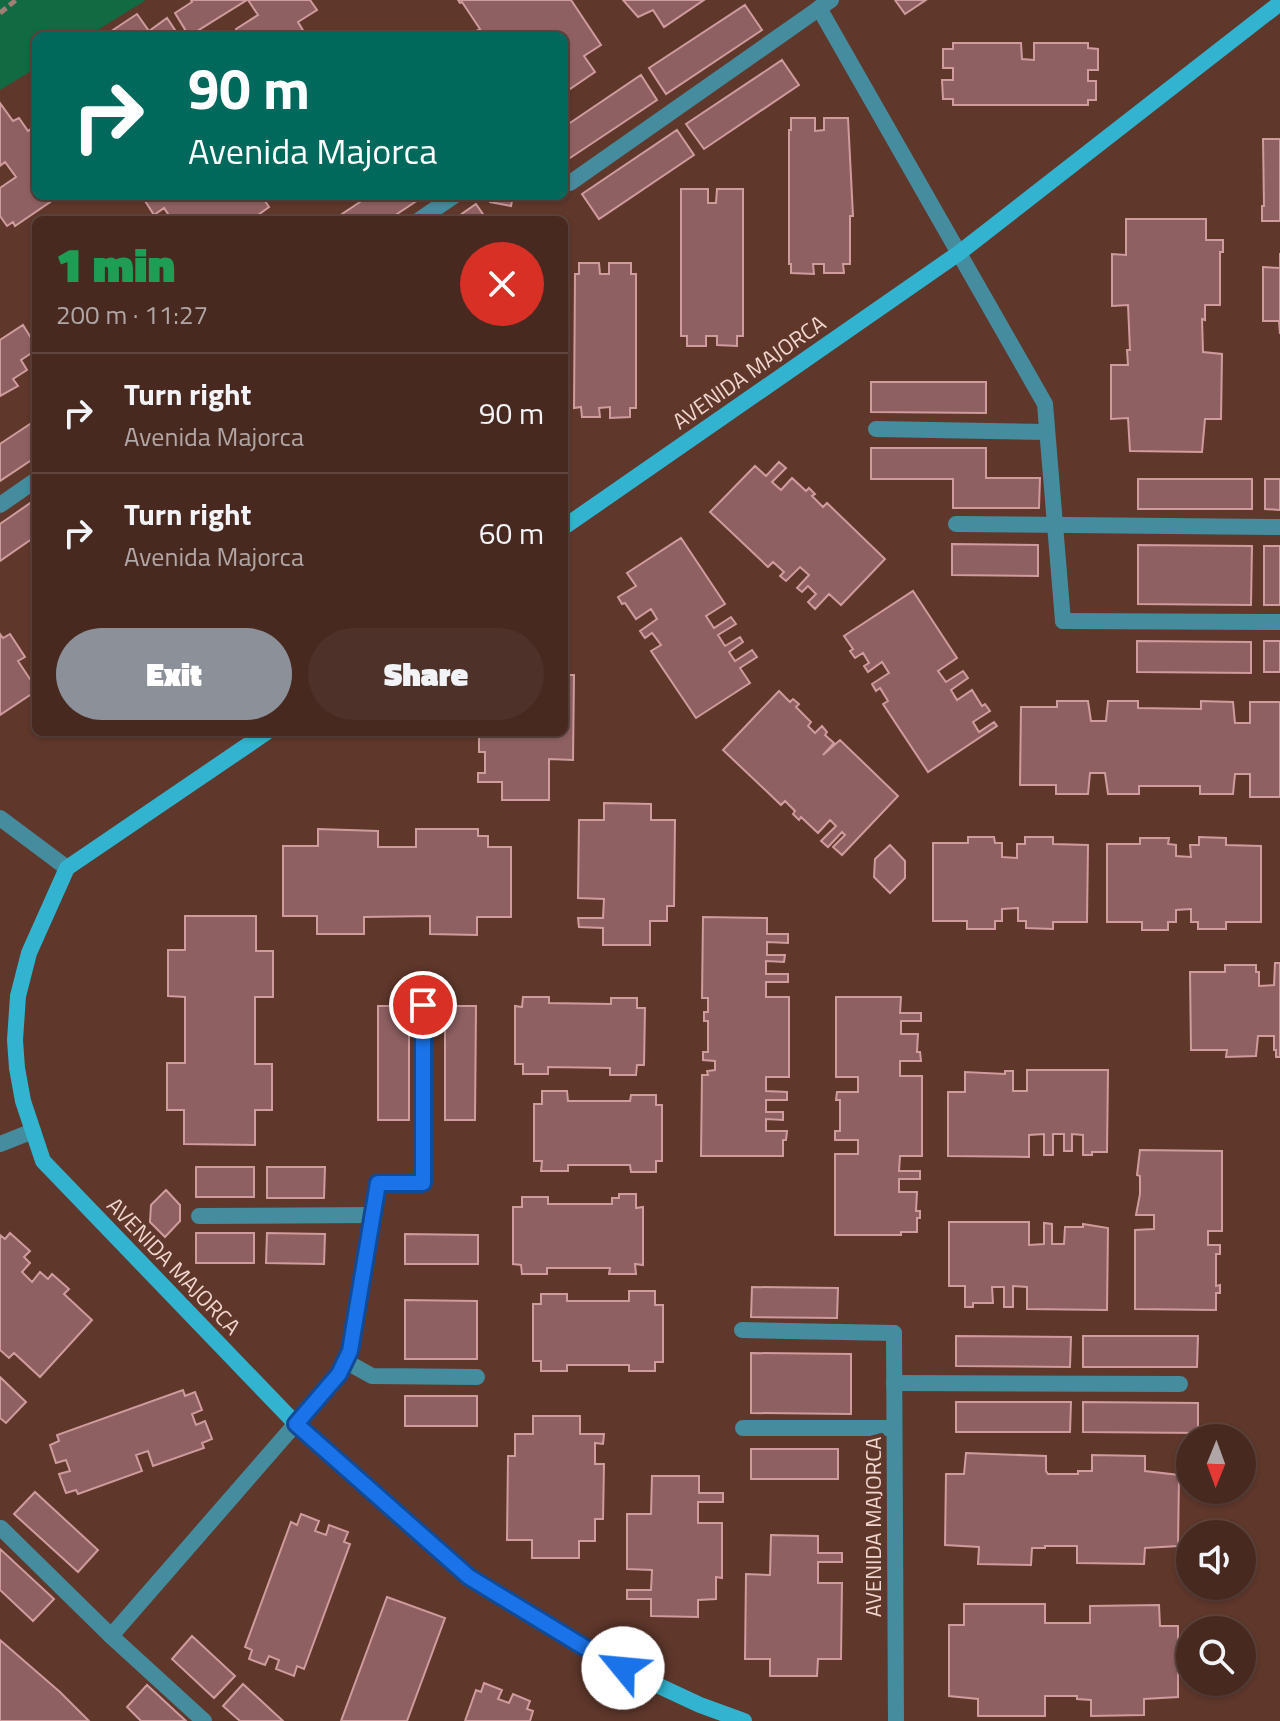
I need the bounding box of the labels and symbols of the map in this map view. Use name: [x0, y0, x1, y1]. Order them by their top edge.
street label: AVENIDA MAJORCA: [665, 306, 833, 438]
pin: [389, 971, 457, 1039]
street label: AVENIDA MAJORCA: [99, 1189, 249, 1343]
north arrow: [1176, 1424, 1256, 1504]
street label: AVENIDA MAJORCA: [856, 1437, 890, 1617]
position arrow: [581, 1626, 665, 1710]

